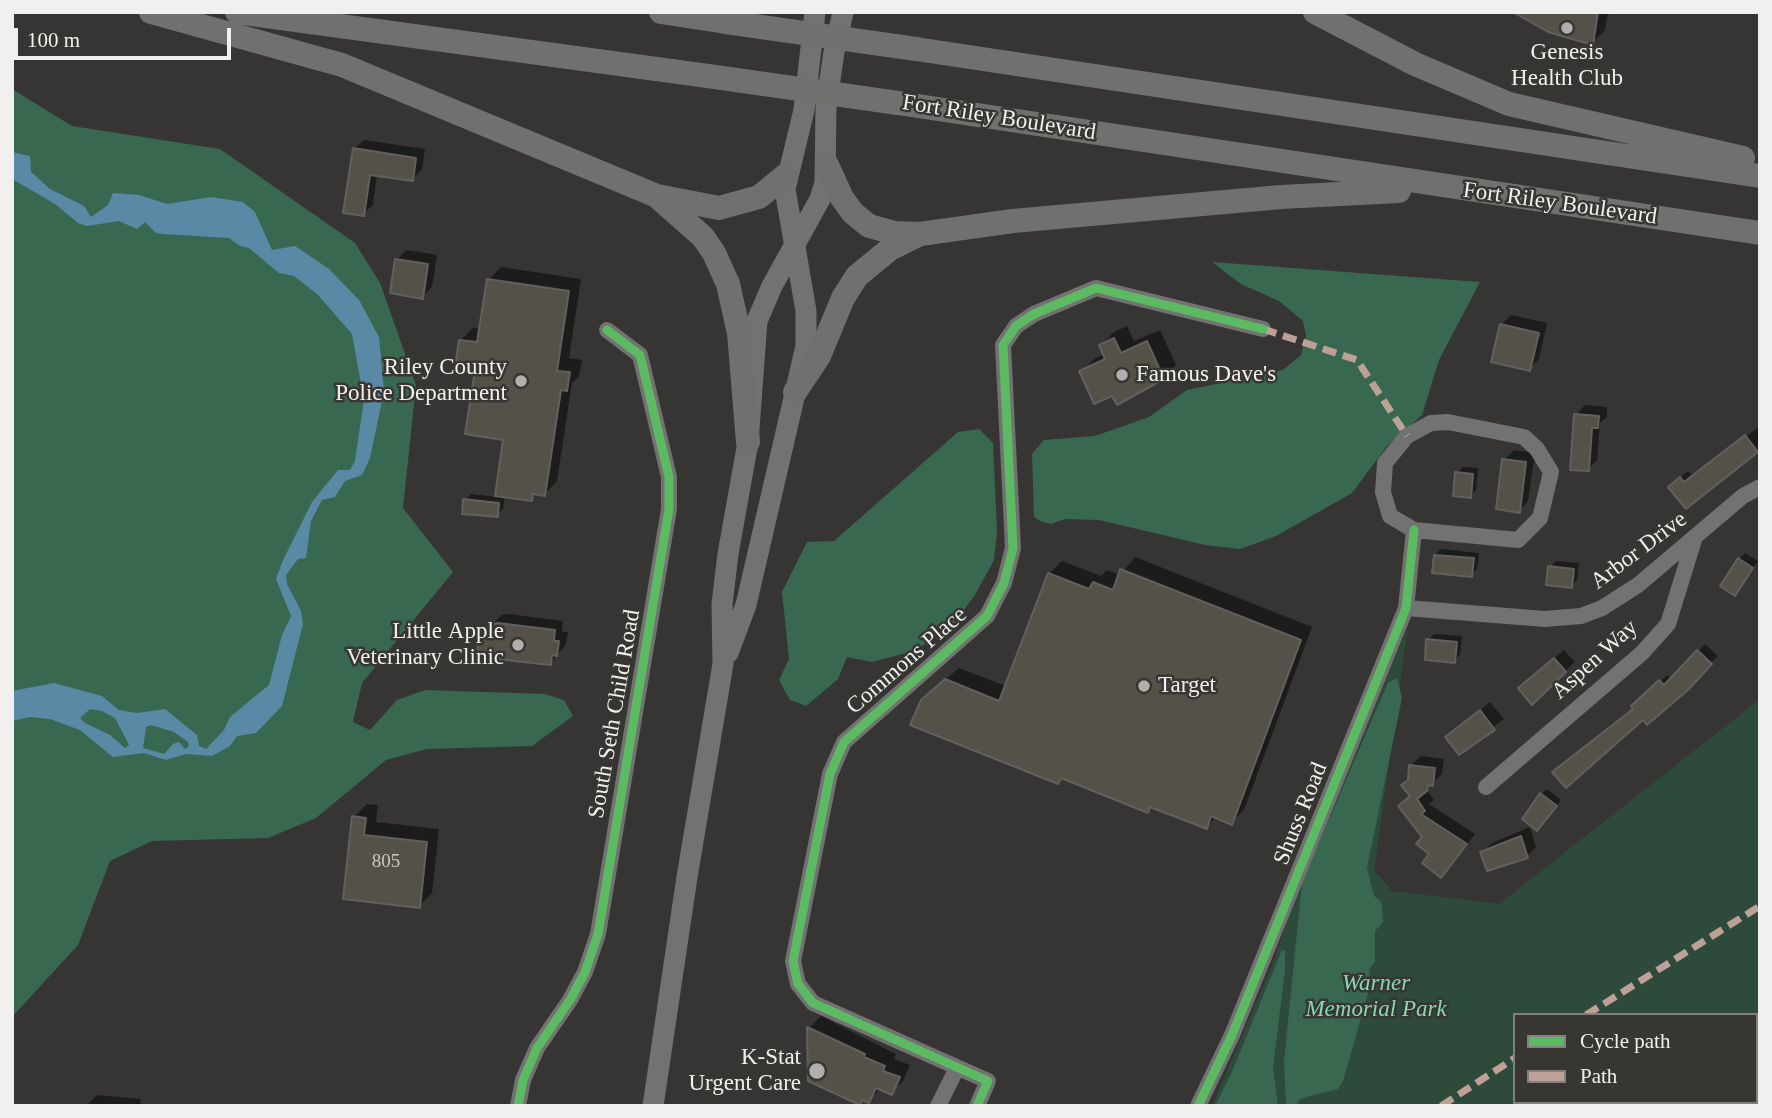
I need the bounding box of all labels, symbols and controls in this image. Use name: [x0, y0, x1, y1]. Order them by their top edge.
scale bar: [18, 14, 234, 58]
marker: Genesis Health Club: [1559, 20, 1575, 36]
text: 100 m: [27, 28, 80, 52]
place label: Genesis Health Club: [1511, 39, 1623, 93]
street label: Fort Riley Boulevard: [900, 89, 1098, 147]
street label: Fort Riley Boulevard: [1461, 177, 1659, 231]
place label: Riley County Police Department: [335, 354, 507, 408]
place label: Famous Dave's: [1136, 361, 1276, 389]
marker: Famous Dave's: [1114, 367, 1130, 383]
marker: Riley County Police Department: [513, 373, 529, 389]
street label: Arbor Drive: [1586, 506, 1692, 596]
street label: Commons Place: [841, 601, 973, 721]
street label: South Seth Child Road: [583, 607, 647, 821]
street label: Aspen Way: [1546, 614, 1644, 706]
place label: Little Apple Veterinary Clinic: [346, 618, 504, 672]
marker: Little Apple Veterinary Clinic: [510, 637, 526, 653]
place label: Target: [1158, 672, 1216, 700]
marker: Target: [1136, 678, 1152, 694]
street label: Shuss Road: [1268, 759, 1334, 869]
house number: 805: [372, 851, 400, 873]
park label: Warner Memorial Park: [1305, 970, 1447, 1024]
legend: [1513, 1013, 1758, 1104]
text: Cycle path: [1580, 1029, 1670, 1053]
place label: K-Stat Urgent Care: [688, 1044, 801, 1098]
marker: K-Stat Urgent Care: [807, 1061, 827, 1081]
text: Path: [1580, 1064, 1617, 1088]

